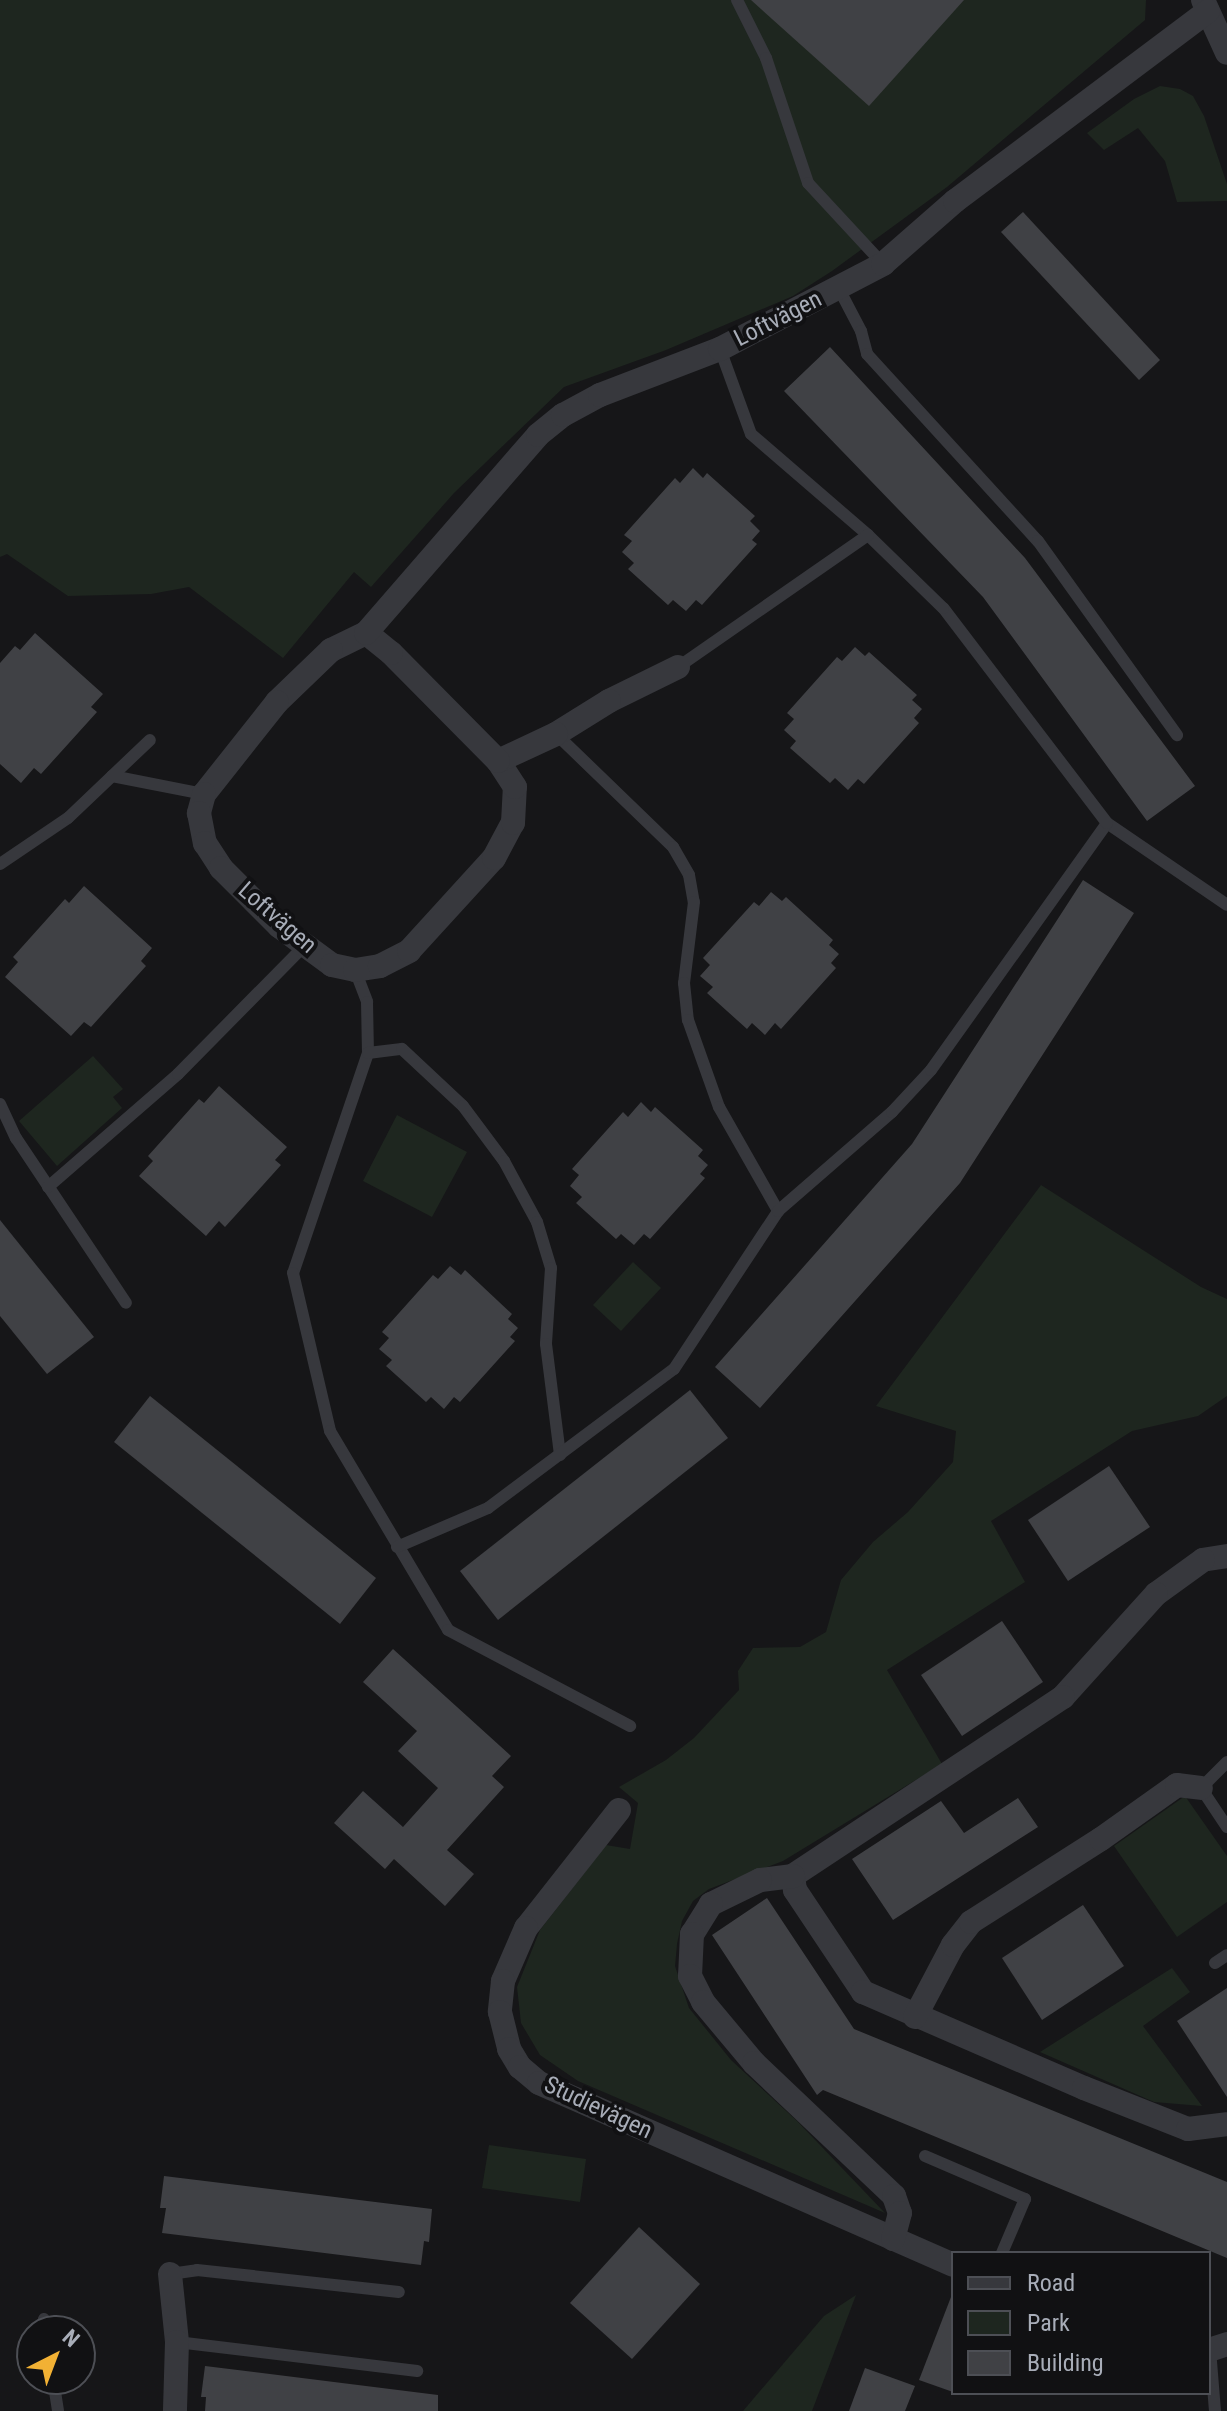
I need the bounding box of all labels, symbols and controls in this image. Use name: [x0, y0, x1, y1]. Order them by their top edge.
street label: Loftvägen: [729, 285, 827, 353]
street label: Loftvägen: [232, 876, 322, 960]
street label: Studievägen: [539, 2070, 657, 2146]
legend: [951, 2251, 1211, 2395]
text: Road: [1027, 2269, 1075, 2297]
text: Park: [1027, 2309, 1070, 2337]
north arrow: [16, 2315, 96, 2395]
text: N: [58, 2324, 84, 2352]
text: Building: [1027, 2349, 1104, 2377]

